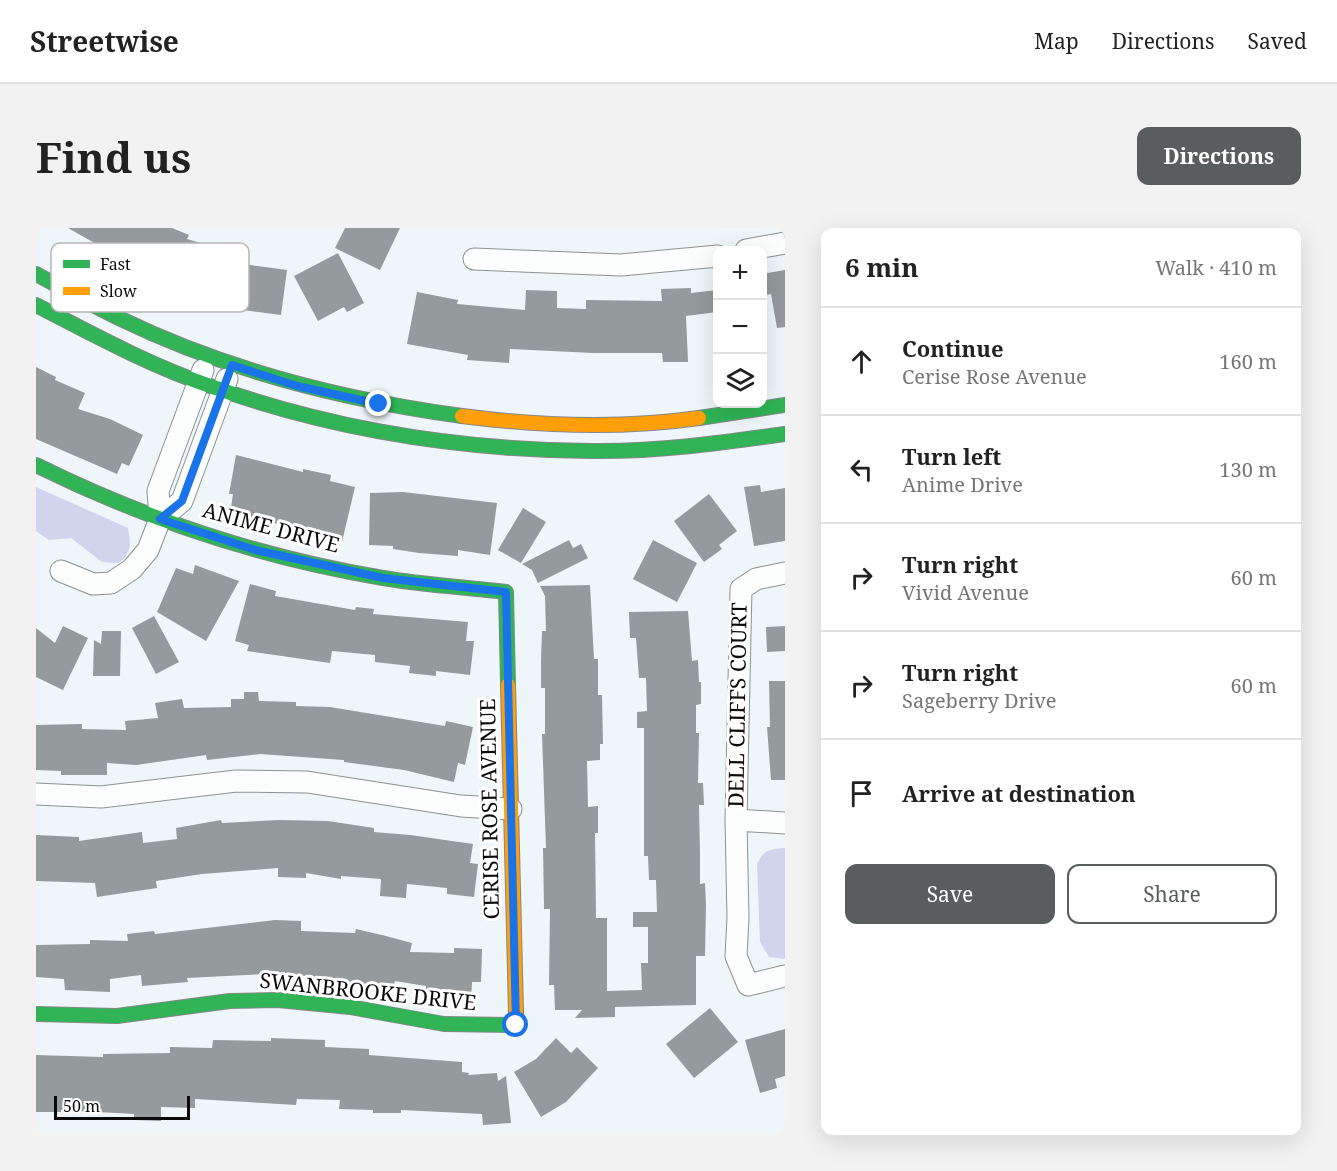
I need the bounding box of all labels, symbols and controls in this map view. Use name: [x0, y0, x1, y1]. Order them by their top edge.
text: Streetwise: [30, 22, 179, 60]
text: Map: [1034, 27, 1079, 55]
text: Directions: [1112, 27, 1214, 55]
text: Saved: [1247, 27, 1307, 55]
button: Directions: [1137, 127, 1301, 185]
text: Find us: [36, 128, 191, 185]
legend: [51, 243, 249, 312]
map controls: [713, 246, 767, 408]
button: +: [713, 246, 767, 300]
text: 6 min: [845, 249, 919, 285]
text: Fast: [100, 253, 131, 275]
text: Walk · 410 m: [1155, 254, 1277, 281]
text: Slow: [100, 280, 137, 302]
button: −: [713, 300, 767, 354]
text: Continue: [902, 333, 1004, 363]
icon: ahead: [845, 345, 878, 378]
text: 160 m: [1219, 348, 1277, 375]
button: layers: [713, 354, 767, 408]
text: Cerise Rose Avenue: [902, 363, 1087, 390]
route end: [365, 390, 391, 416]
text: Turn left: [902, 441, 1001, 471]
icon: left: [845, 453, 878, 486]
text: 130 m: [1219, 456, 1277, 483]
text: Anime Drive: [902, 471, 1023, 498]
street label: ANIME DRIVE: [200, 495, 343, 559]
text: Turn right: [902, 549, 1018, 579]
icon: right: [845, 561, 878, 594]
text: 60 m: [1231, 564, 1277, 591]
text: Vivid Avenue: [902, 579, 1029, 606]
street label: DELL CLIFFS COURT: [721, 602, 753, 808]
text: Turn right: [902, 657, 1018, 687]
icon: right: [845, 669, 878, 702]
text: 60 m: [1231, 672, 1277, 699]
text: Sageberry Drive: [902, 687, 1057, 714]
street label: CERISE ROSE AVENUE: [473, 698, 505, 920]
icon: arrive: [845, 777, 878, 810]
text: Arrive at destination: [902, 778, 1136, 808]
button: Save: [845, 864, 1055, 924]
button: Share: [1067, 864, 1277, 924]
street label: SWANBROOKE DRIVE: [258, 966, 478, 1016]
route start: [502, 1011, 528, 1037]
scale bar: [54, 1093, 190, 1120]
text: 50 m: [63, 1095, 100, 1117]

